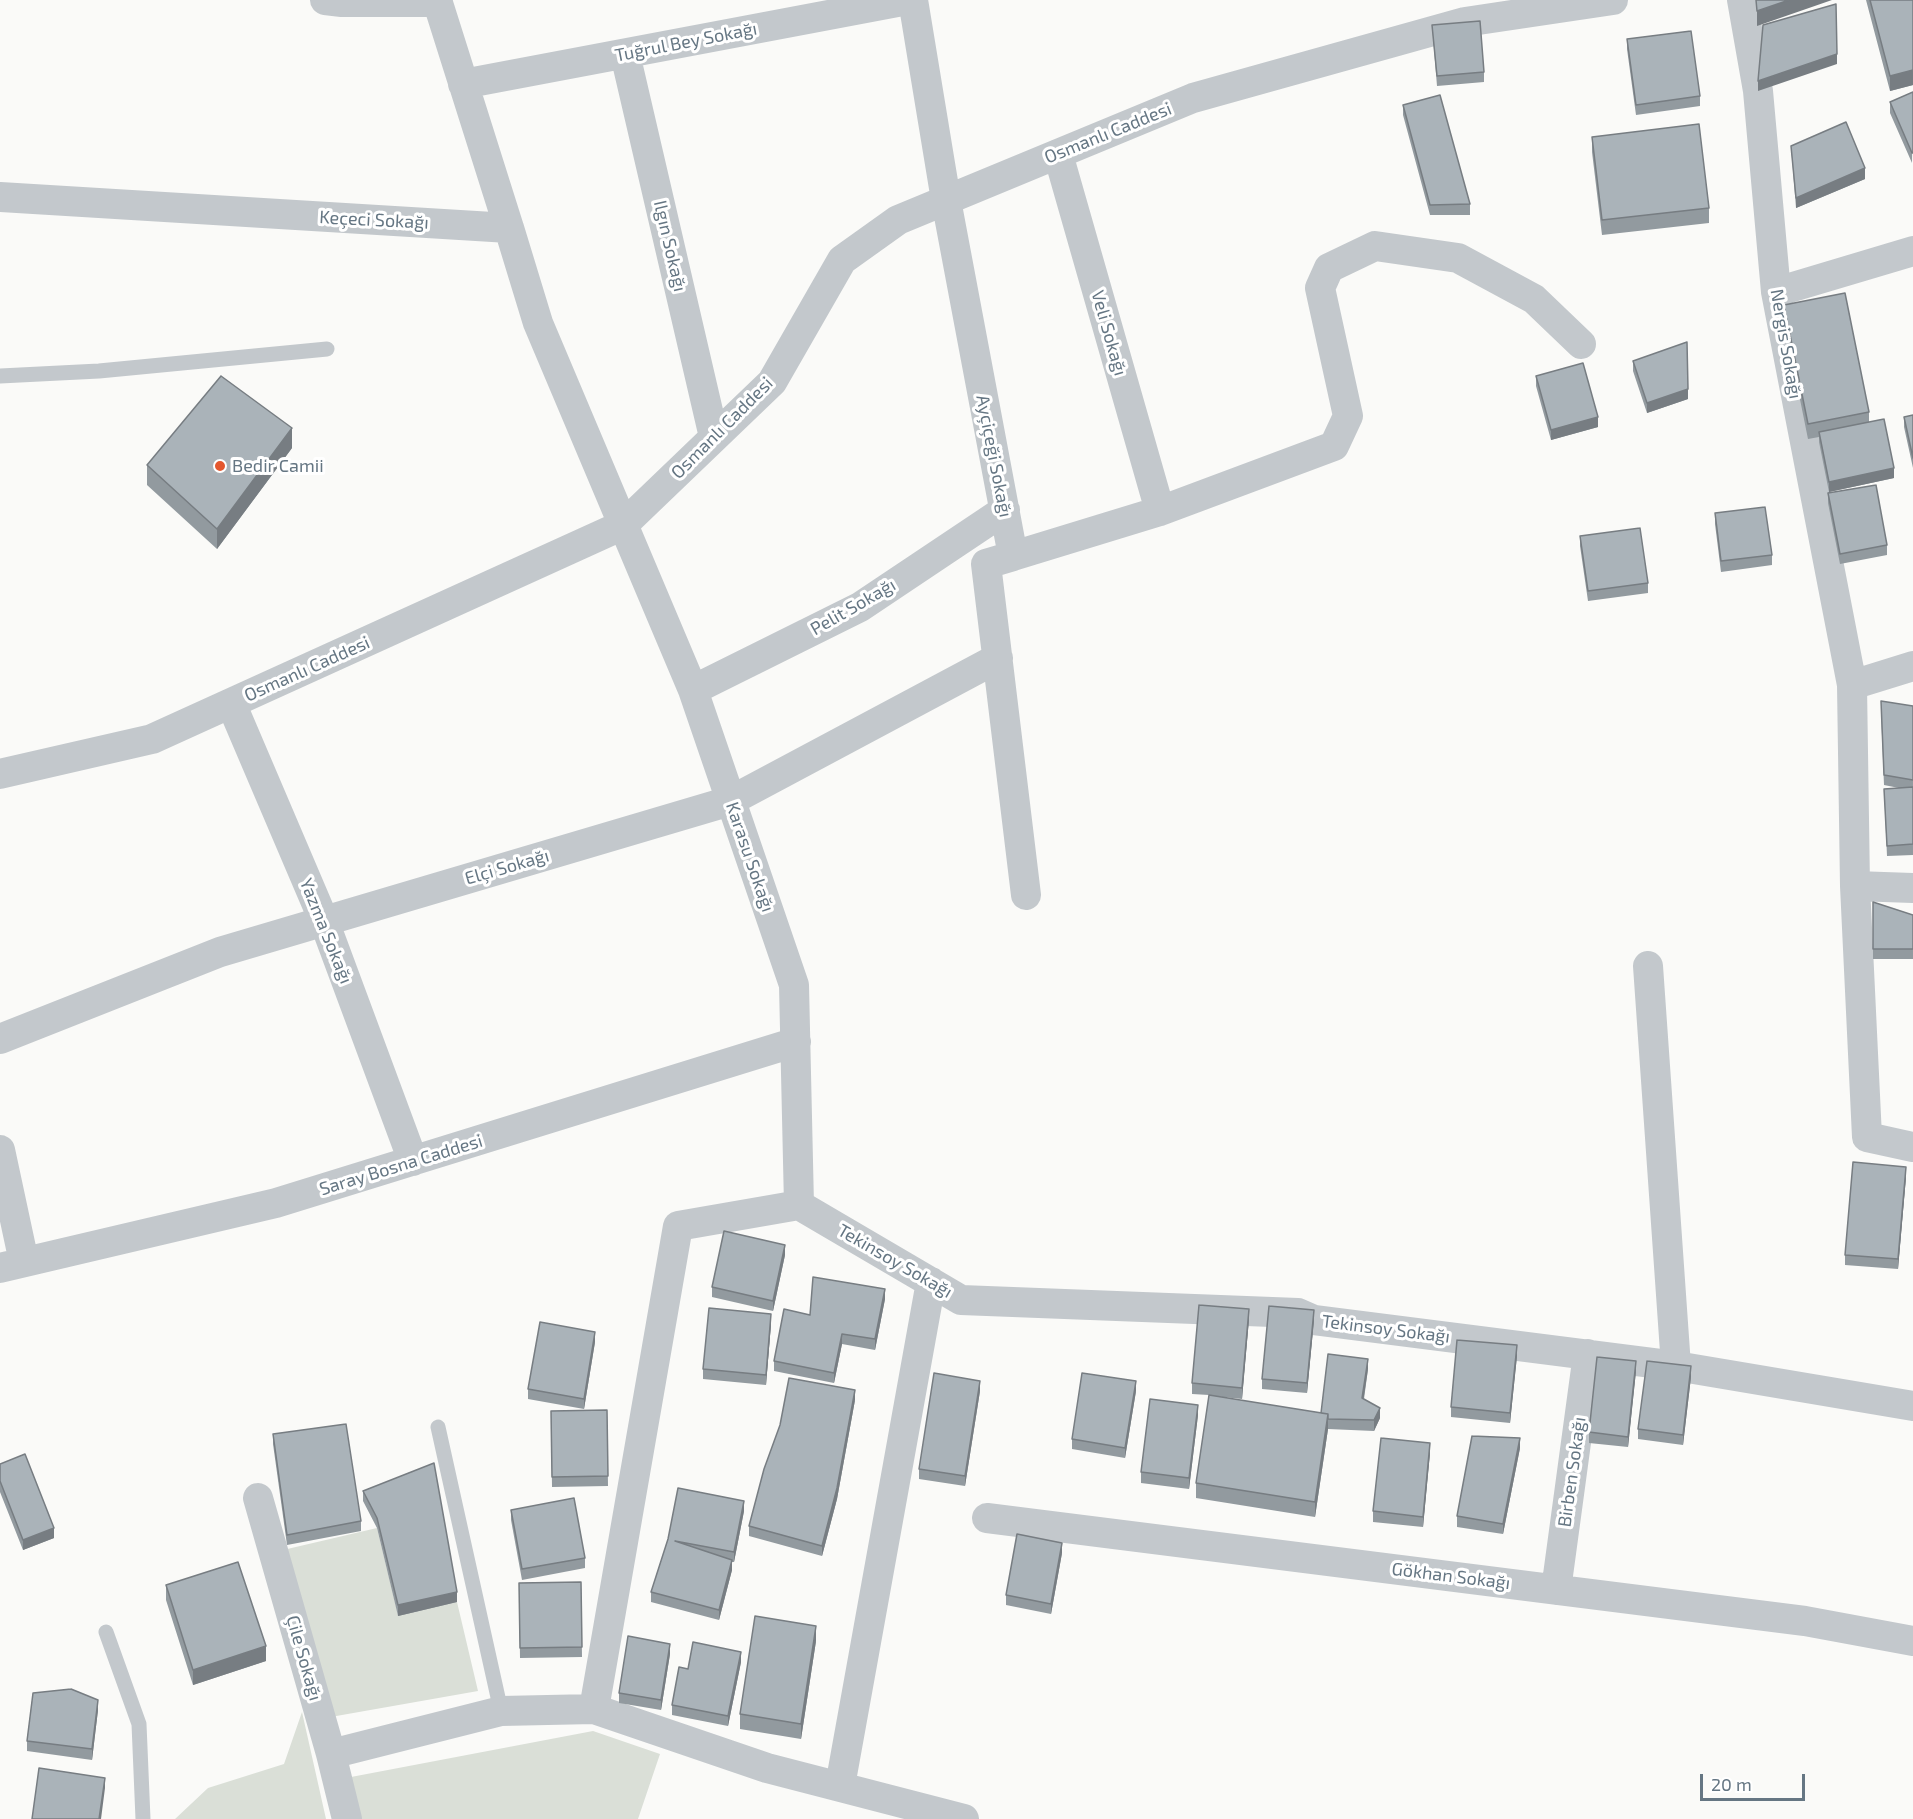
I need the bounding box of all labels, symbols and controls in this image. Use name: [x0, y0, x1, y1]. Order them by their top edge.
street label: Tuğrul Bey Sokağı: [613, 18, 759, 66]
street label: Osmanlı Caddesi: [1041, 98, 1175, 168]
street label: Ilgın Sokağı: [649, 198, 691, 294]
street label: Keçeci Sokağı: [319, 206, 429, 234]
street label: Nergis Sokağı: [1766, 287, 1806, 401]
street label: Veli Sokağı: [1087, 288, 1131, 378]
street label: Osmanlı Caddesi: [667, 373, 777, 483]
street label: Ayçiçeği Sokağı: [972, 393, 1016, 519]
place label: Bedir Camii: [232, 455, 324, 477]
marker: Bedir Camii: [213, 459, 227, 473]
street label: Pelit Sokağı: [807, 574, 899, 640]
street label: Osmanlı Caddesi: [241, 632, 373, 706]
street label: Karasu Sokağı: [721, 799, 779, 915]
street label: Elçi Sokağı: [462, 845, 552, 889]
street label: Yazma Sokağı: [295, 875, 357, 987]
street label: Saray Bosna Caddesi: [317, 1130, 485, 1200]
street label: Tekinsoy Sokağı: [834, 1219, 956, 1303]
street label: Tekinsoy Sokağı: [1321, 1310, 1451, 1348]
street label: Birben Sokağı: [1554, 1415, 1590, 1529]
street label: Gökhan Sokağı: [1390, 1558, 1512, 1594]
street label: Çile Sokağı: [282, 1613, 326, 1703]
scale bar: [1703, 1762, 1808, 1800]
text: 20 m: [1711, 1773, 1752, 1795]

